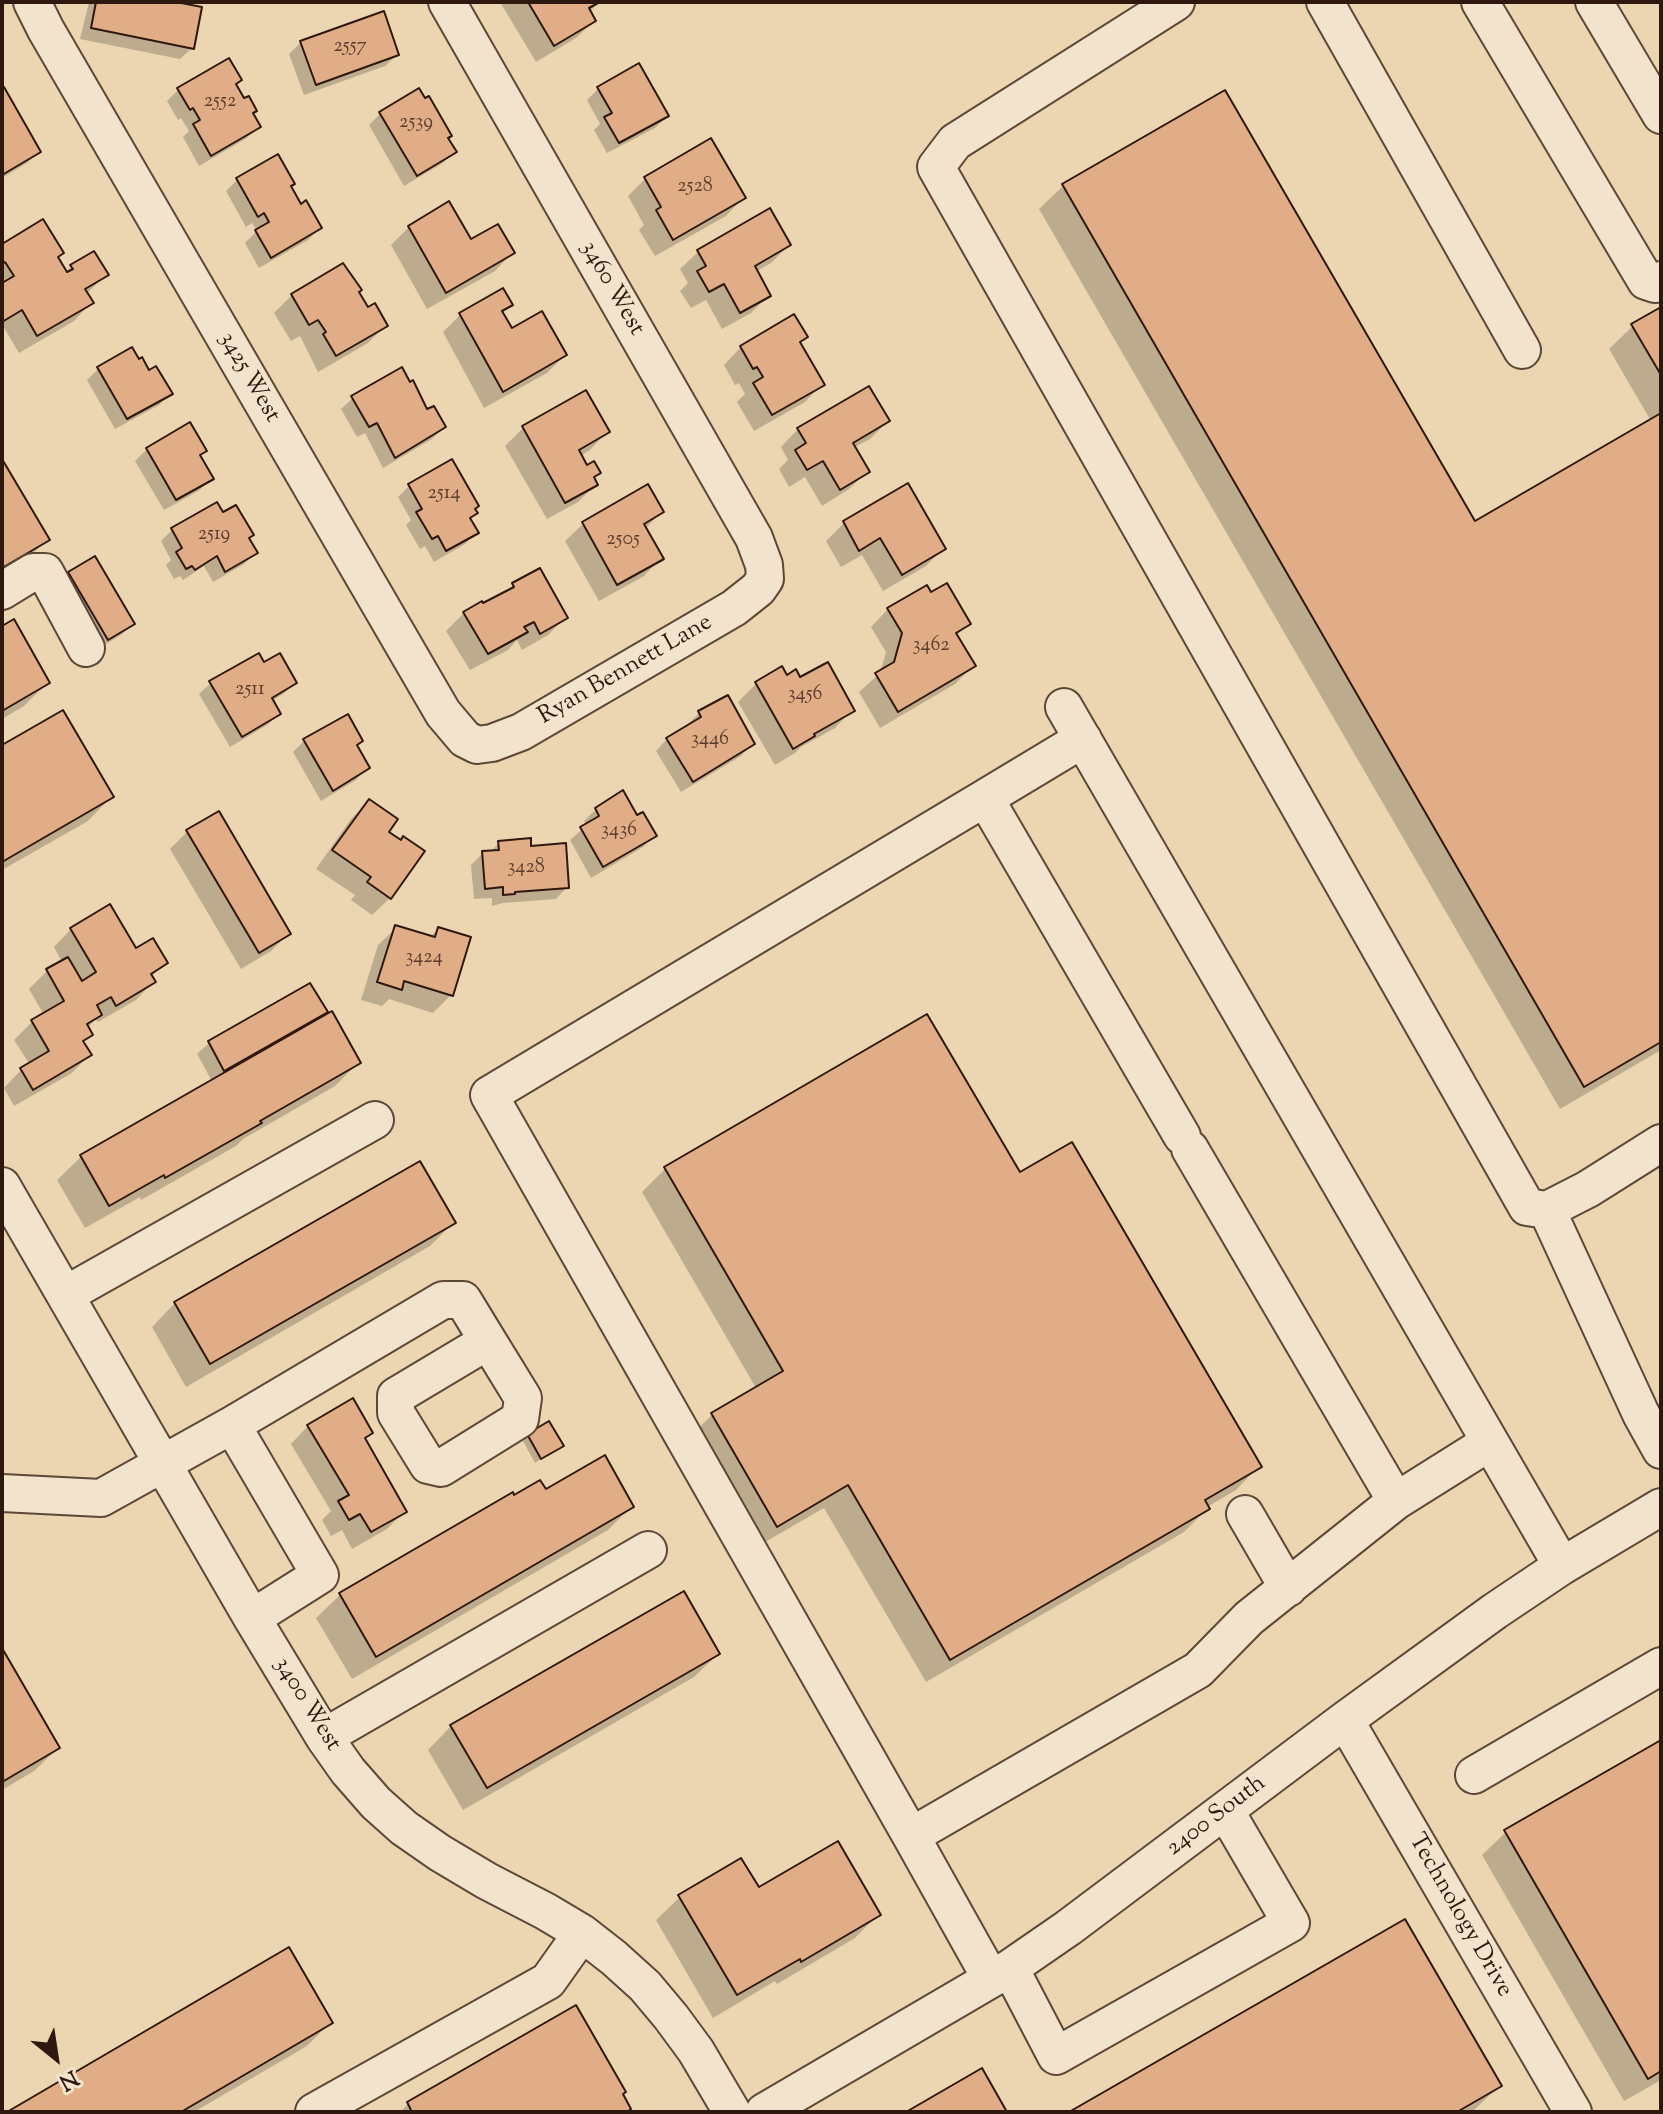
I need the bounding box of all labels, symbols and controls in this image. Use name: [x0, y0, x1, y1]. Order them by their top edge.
house number: 2557: [333, 36, 367, 60]
house number: 2552: [204, 91, 236, 115]
house number: 2539: [399, 112, 433, 136]
house number: 2528: [677, 176, 713, 200]
street label: 3460 West: [572, 237, 650, 341]
street label: 3425 West: [211, 328, 285, 428]
house number: 2514: [427, 483, 461, 507]
house number: 2519: [198, 524, 230, 548]
house number: 2505: [606, 529, 640, 553]
street label: Ryan Bennett Lane: [534, 610, 718, 732]
house number: 3462: [912, 635, 950, 659]
house number: 2511: [235, 679, 265, 703]
house number: 3456: [788, 684, 822, 708]
house number: 3446: [691, 729, 729, 753]
house number: 3436: [601, 820, 637, 844]
house number: 3428: [507, 857, 545, 881]
house number: 3424: [405, 947, 443, 971]
street label: 3400 West: [266, 1653, 346, 1757]
street label: 2400 South: [1162, 1770, 1272, 1864]
street label: Technology Drive: [1401, 1829, 1517, 2003]
north arrow: [16, 2018, 96, 2098]
text: N: [52, 2061, 84, 2097]

